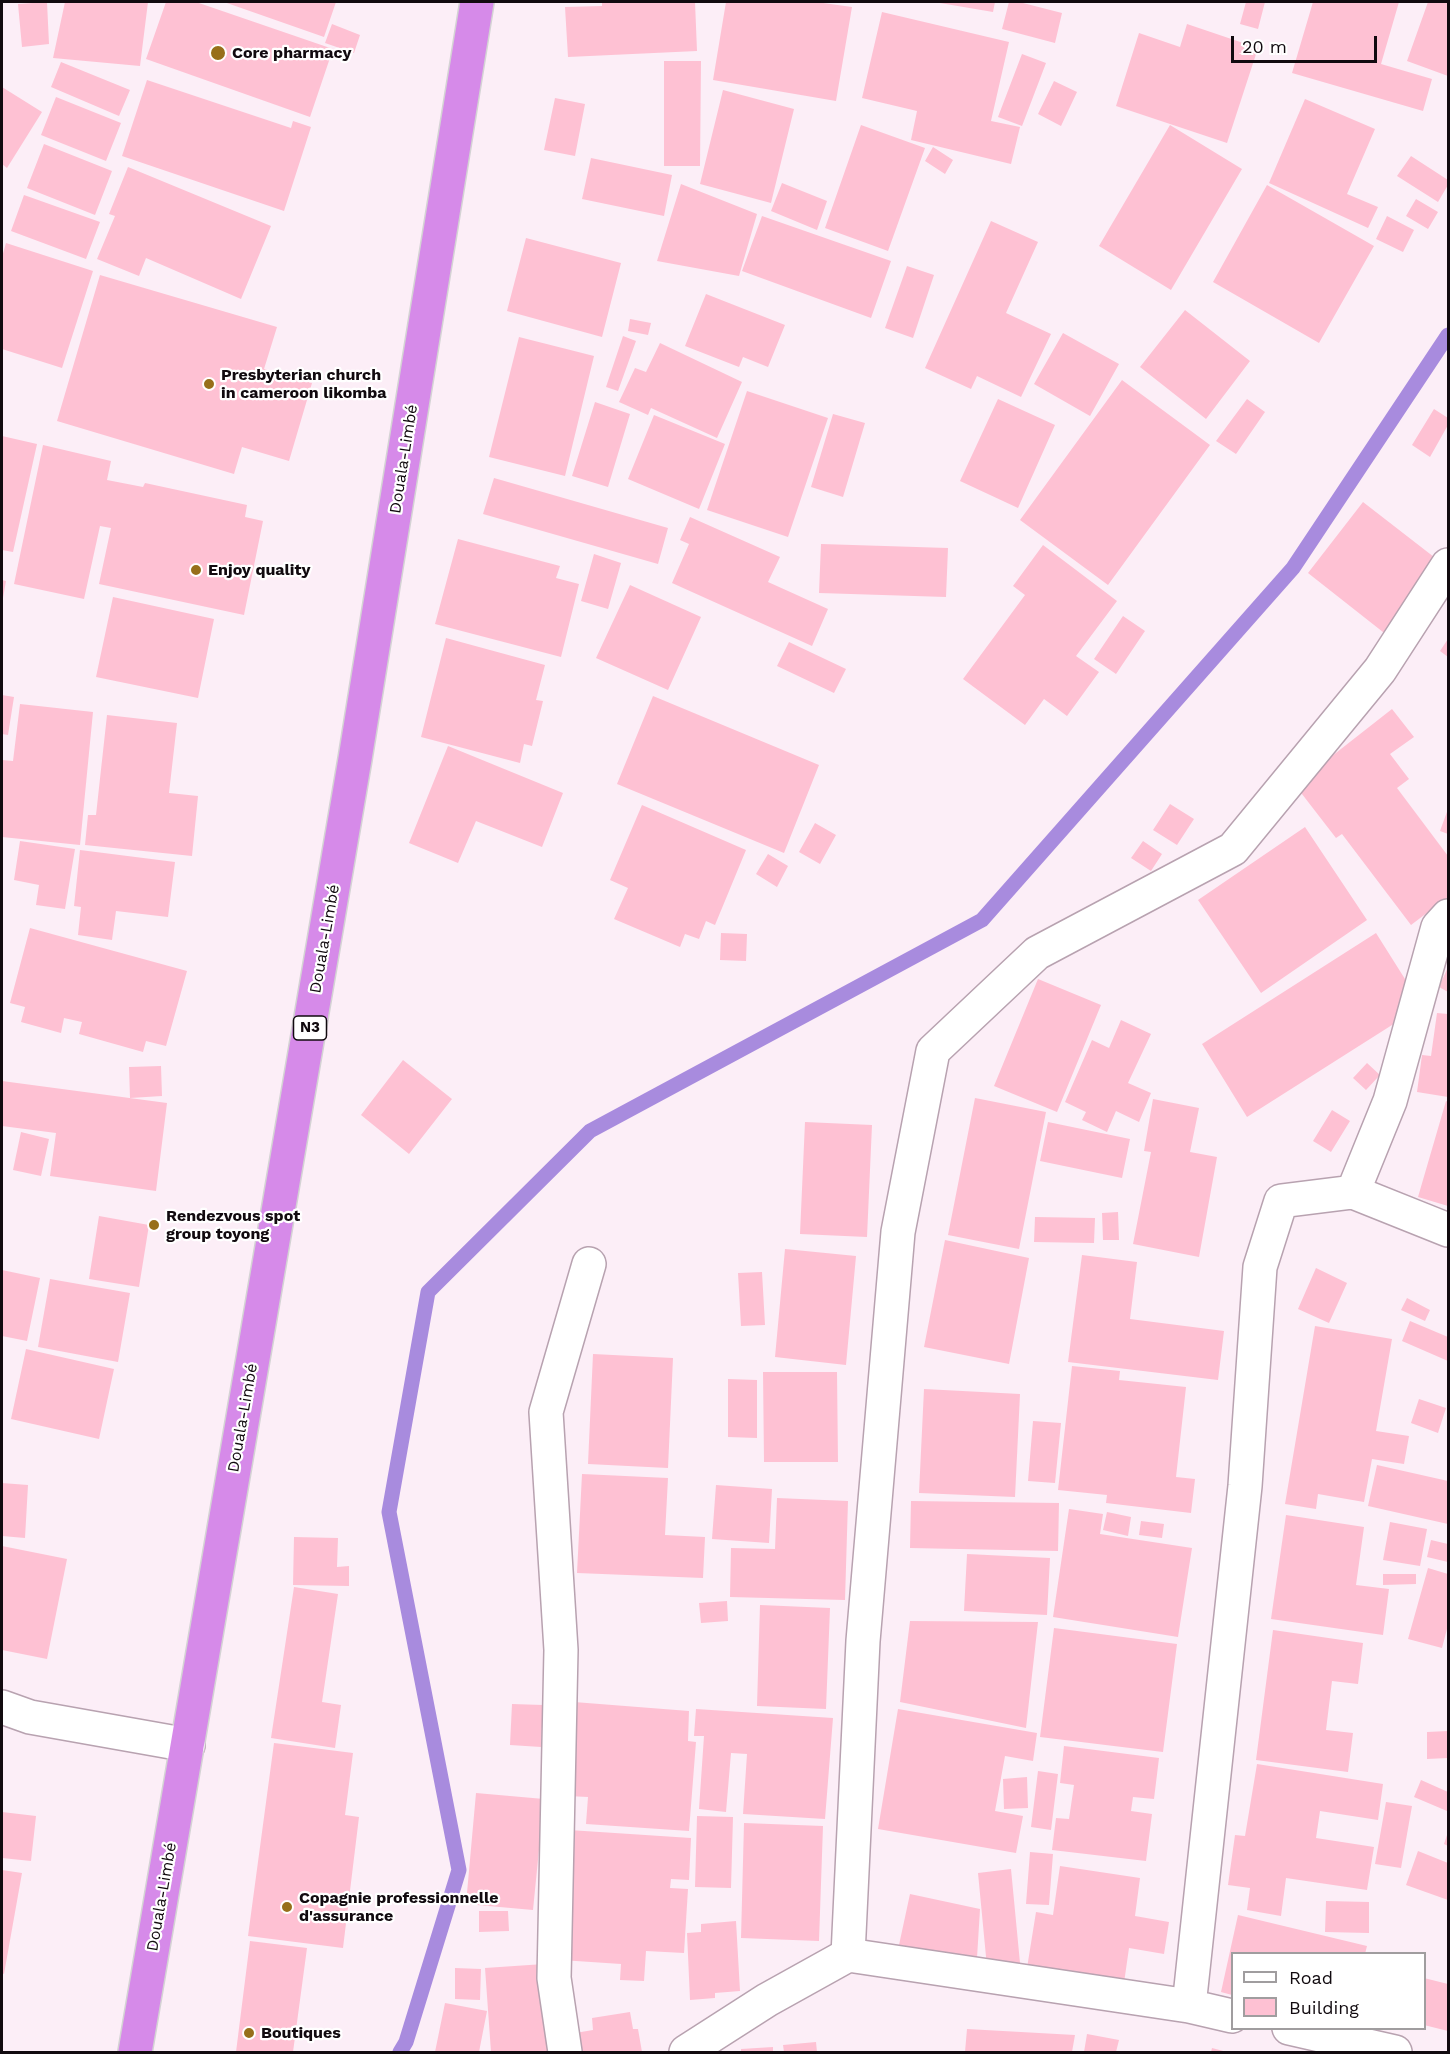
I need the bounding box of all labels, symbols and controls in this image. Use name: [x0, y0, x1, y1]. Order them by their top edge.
scale bar: [1234, 24, 1380, 62]
text: 20 m: [1242, 36, 1287, 57]
place label: Core pharmacy: [232, 43, 351, 63]
marker: Core pharmacy: [209, 44, 227, 62]
place label: Presbyterian church in cameroon likomba: [221, 365, 387, 403]
marker: Presbyterian church in cameroon likomba: [202, 377, 216, 391]
street label: Douala-Limbé: [386, 403, 422, 515]
place label: Enjoy quality: [208, 560, 310, 580]
marker: Enjoy quality: [189, 563, 203, 577]
street label: Douala-Limbé: [306, 883, 344, 995]
road number: N3: [294, 1016, 326, 1040]
place label: Rendezvous spot group toyong: [166, 1206, 300, 1244]
marker: Rendezvous spot group toyong: [147, 1218, 161, 1232]
street label: Douala-Limbé: [224, 1362, 262, 1474]
street label: Douala-Limbé: [143, 1841, 181, 1953]
place label: Copagnie professionnelle d'assurance: [299, 1888, 498, 1926]
marker: Copagnie professionnelle d'assurance: [280, 1900, 294, 1914]
legend: [1231, 1952, 1426, 2030]
text: Road: [1289, 1967, 1333, 1988]
text: Building: [1289, 1997, 1359, 2018]
place label: Boutiques: [261, 2023, 341, 2043]
marker: Boutiques: [242, 2026, 256, 2040]

